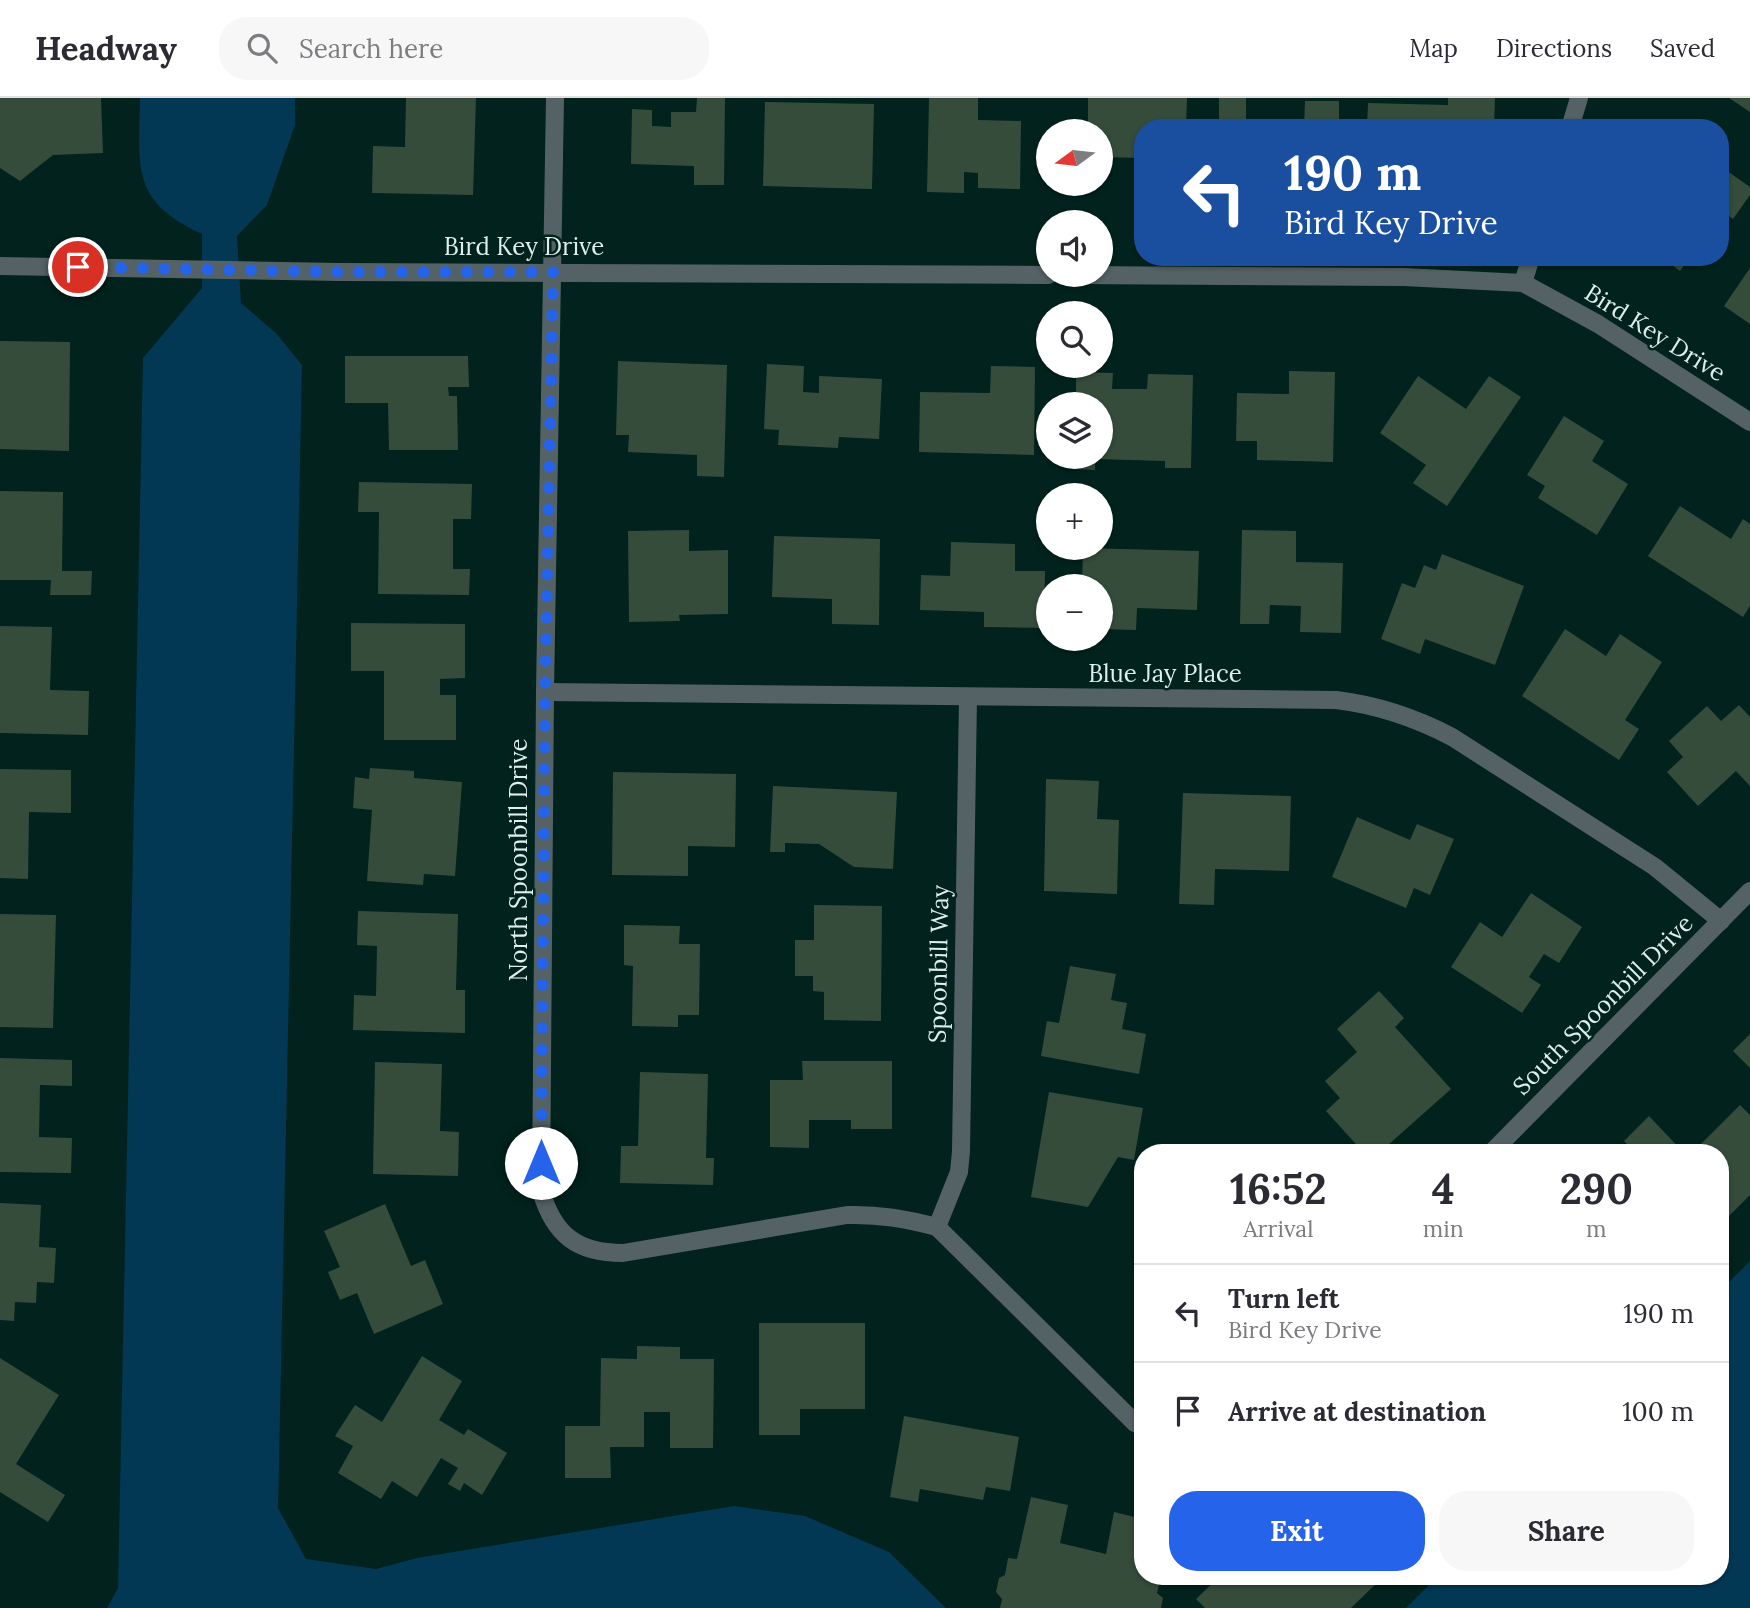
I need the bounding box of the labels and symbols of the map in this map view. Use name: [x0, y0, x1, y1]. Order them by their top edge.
north arrow: [1036, 119, 1113, 196]
street label: Bird Key Drive: [444, 231, 604, 262]
pin: [48, 237, 108, 297]
street label: Bird Key Drive: [1579, 277, 1731, 388]
street label: Blue Jay Place: [1088, 658, 1242, 689]
street label: North Spoonbill Drive: [503, 738, 534, 982]
street label: Spoonbill Way: [922, 884, 955, 1043]
street label: South Spoonbill Drive: [1506, 908, 1699, 1101]
position arrow: [504, 1126, 578, 1200]

